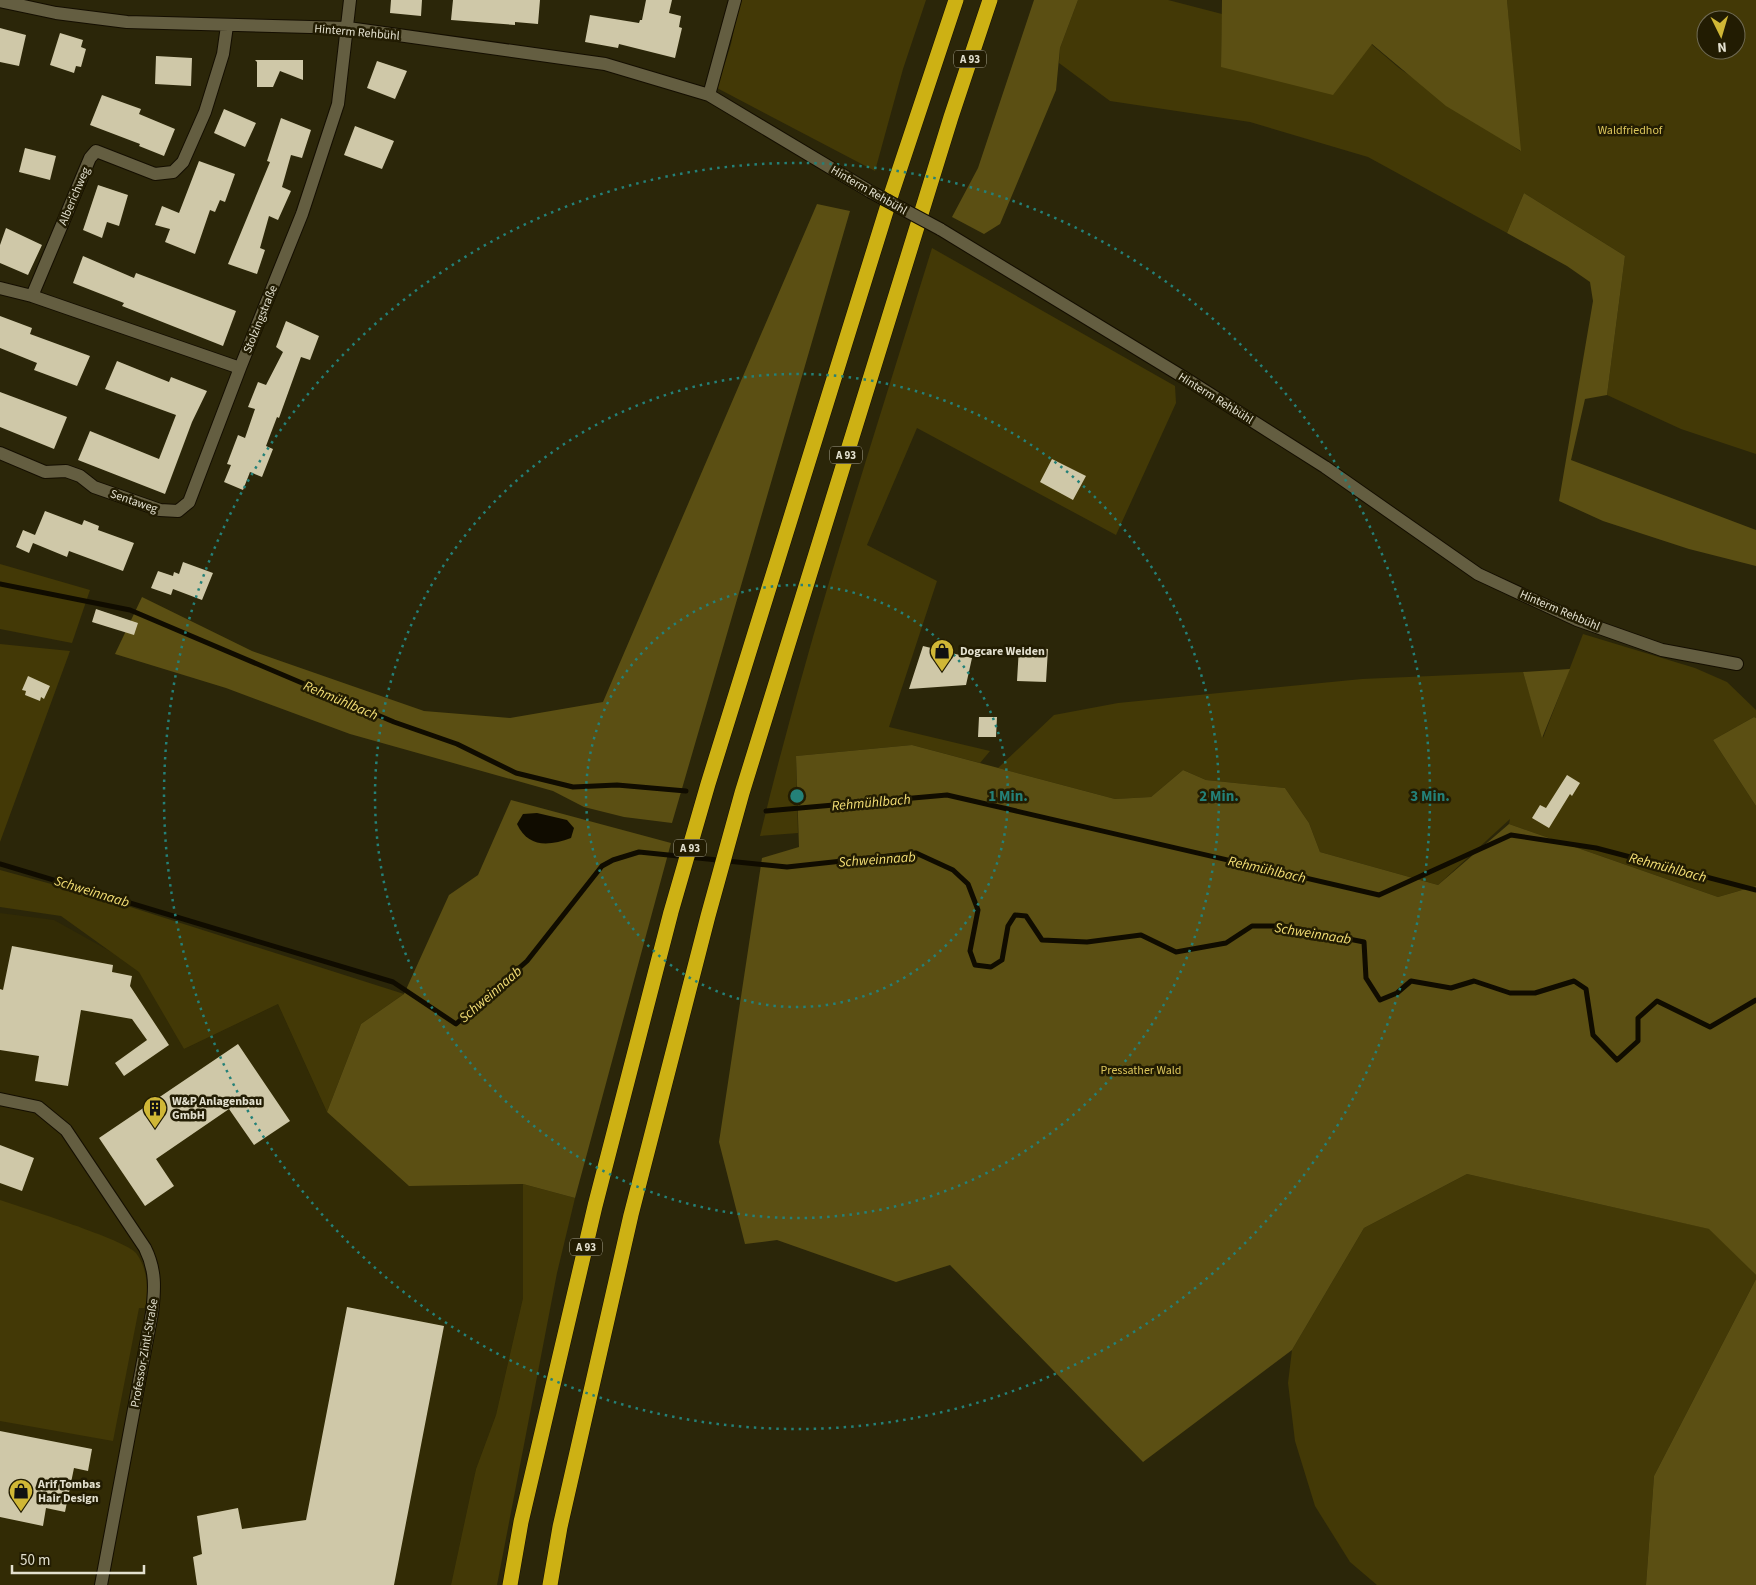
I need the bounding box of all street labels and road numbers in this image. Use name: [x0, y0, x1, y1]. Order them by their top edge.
street label: Hinterm Rehbühl: [314, 20, 400, 45]
road number: A 93: [954, 51, 986, 68]
street label: Hinterm Rehbühl: [827, 162, 910, 219]
street label: Alberichweg: [55, 164, 94, 228]
street label: Stolzingstraße: [239, 283, 282, 356]
street label: Hinterm Rehbühl: [1175, 369, 1257, 428]
road number: A 93: [830, 446, 862, 464]
street label: Sentaweg: [108, 485, 160, 518]
street label: Hinterm Rehbühl: [1517, 586, 1603, 635]
road number: A 93: [674, 840, 706, 856]
road number: A 93: [570, 1238, 602, 1256]
street label: Professor-Zintl-Straße: [127, 1297, 162, 1409]

